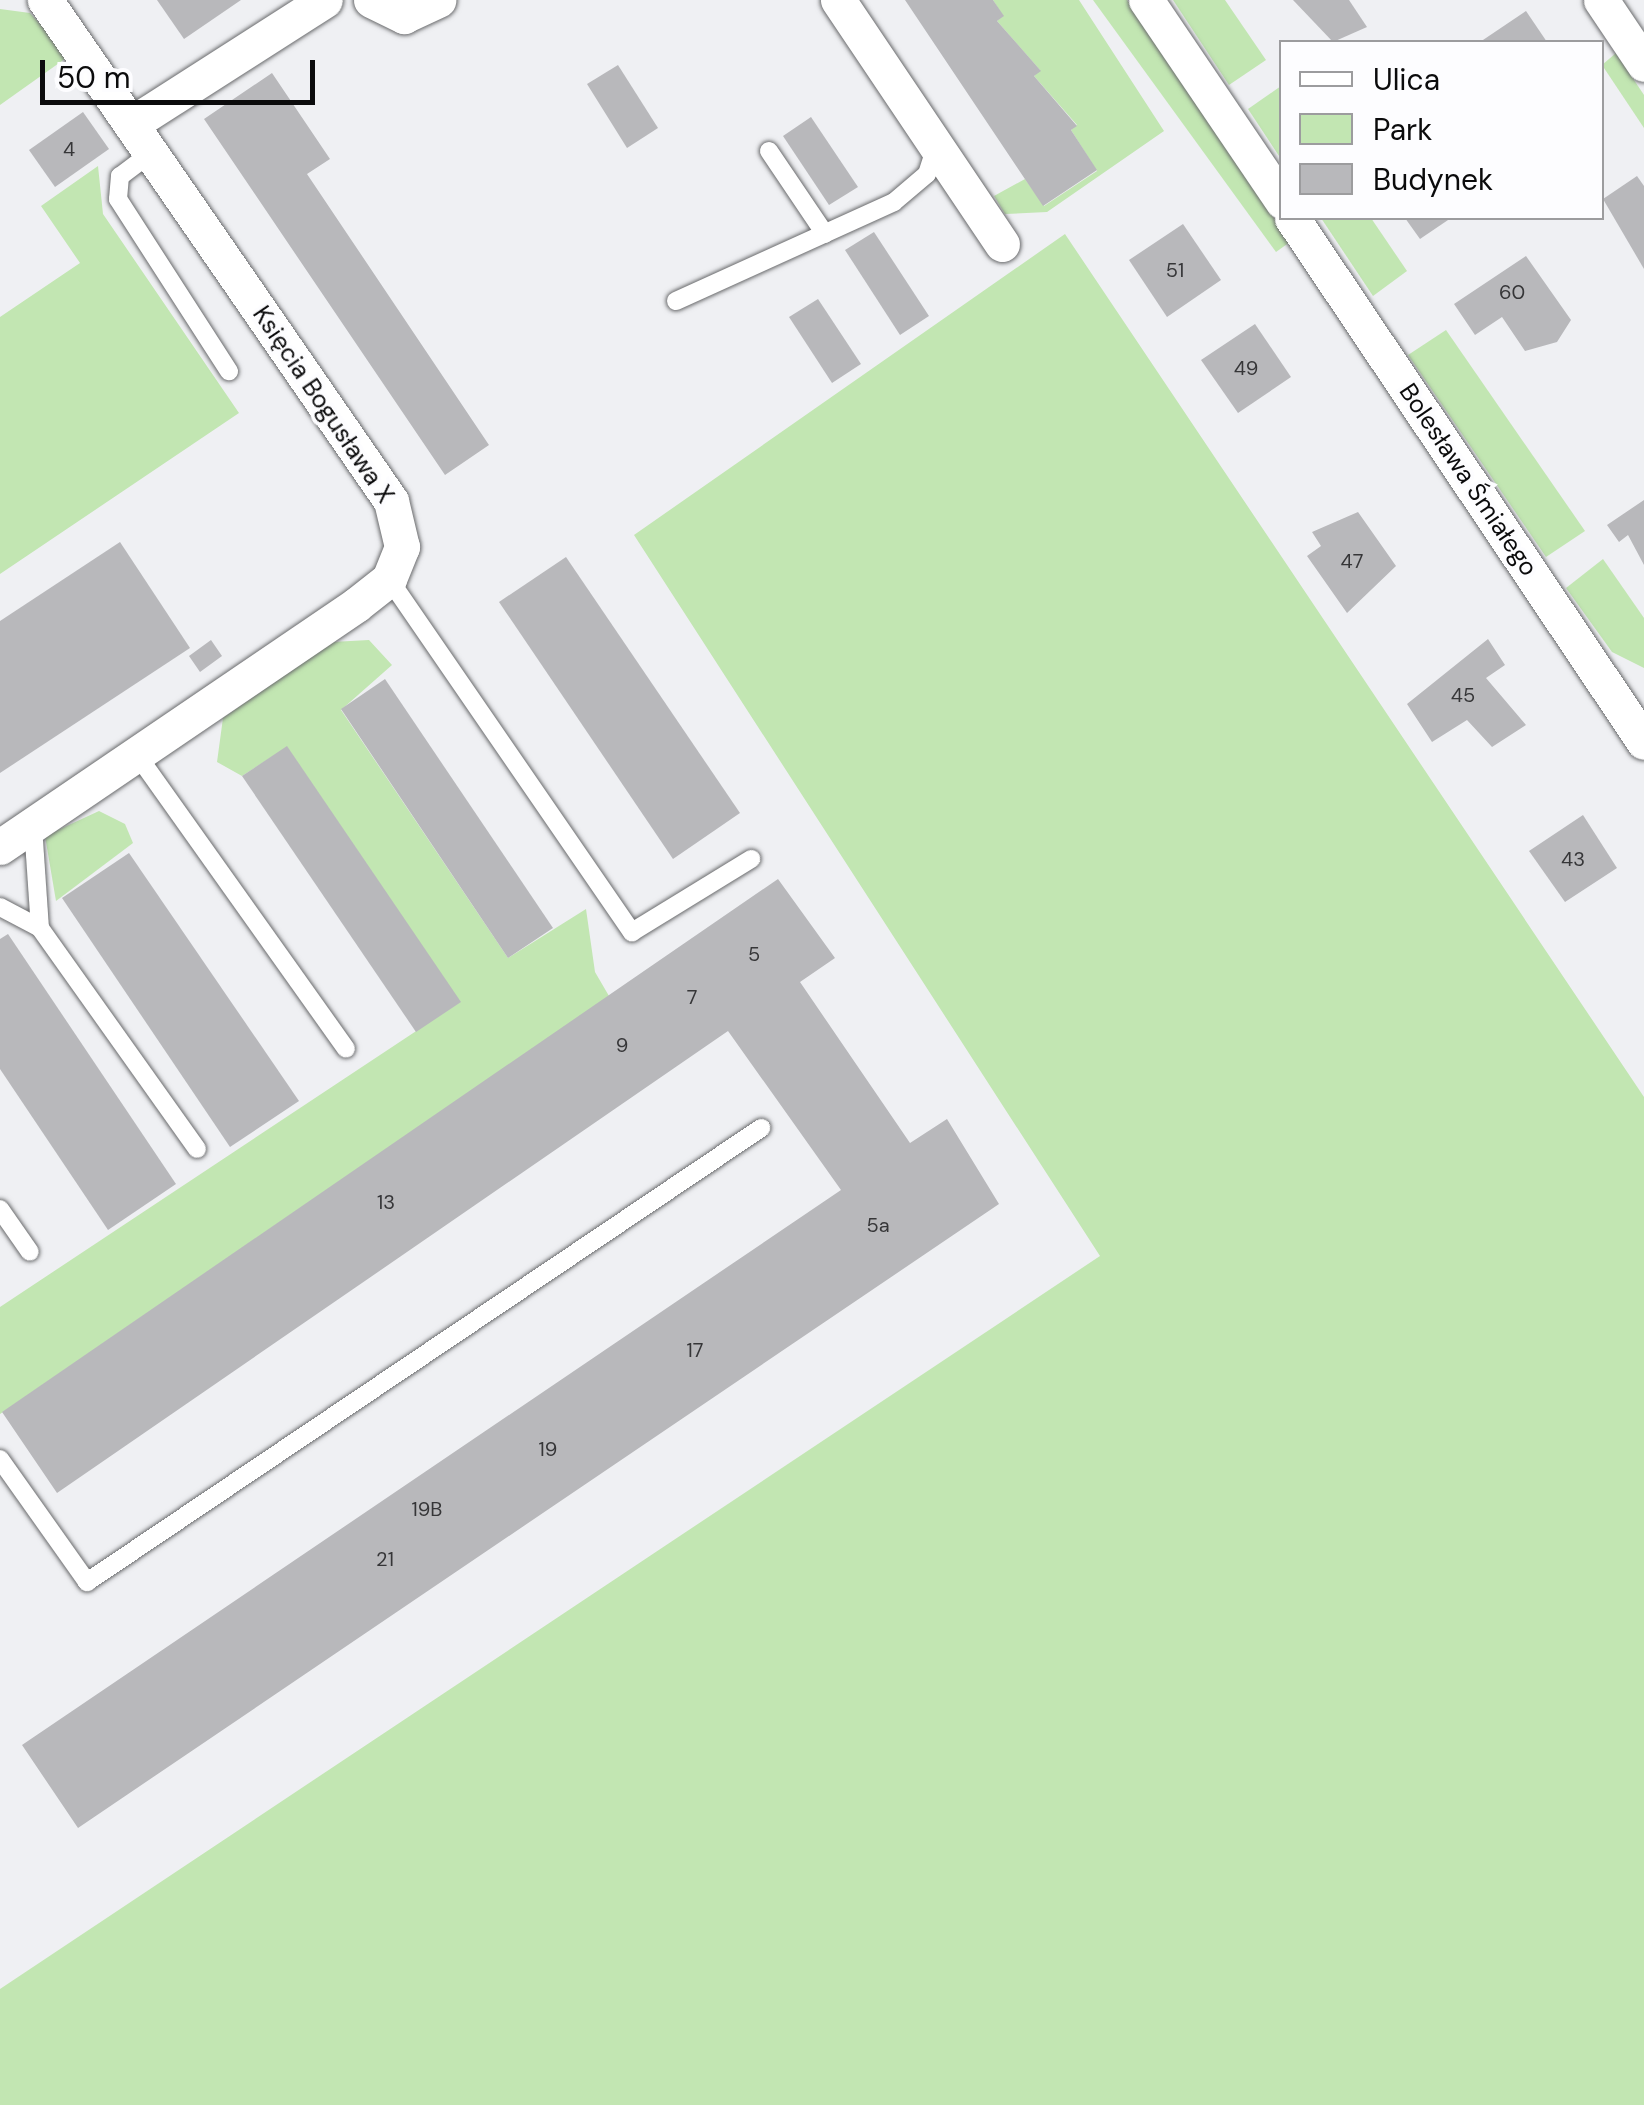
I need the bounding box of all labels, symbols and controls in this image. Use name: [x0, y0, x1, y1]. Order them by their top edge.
scale bar: [45, 40, 320, 102]
legend: [1279, 40, 1604, 220]
text: 50 m: [57, 58, 131, 97]
text: Ulica: [1373, 60, 1440, 99]
text: Park: [1373, 110, 1432, 149]
house number: 4: [63, 137, 75, 161]
text: Budynek: [1373, 160, 1493, 199]
house number: 51: [1166, 258, 1184, 282]
house number: 60: [1499, 280, 1525, 304]
street label: Księcia Bogusława X: [246, 301, 400, 509]
house number: 49: [1234, 356, 1258, 380]
street label: Bolesława Śmiałego: [1392, 378, 1544, 582]
house number: 47: [1341, 549, 1363, 573]
house number: 45: [1451, 683, 1475, 707]
house number: 43: [1561, 847, 1585, 871]
house number: 5: [748, 942, 760, 966]
house number: 7: [687, 985, 697, 1009]
house number: 9: [616, 1033, 628, 1057]
house number: 13: [377, 1190, 395, 1214]
house number: 5a: [866, 1213, 890, 1237]
house number: 17: [687, 1338, 703, 1362]
house number: 19: [539, 1437, 557, 1461]
house number: 19B: [412, 1497, 442, 1521]
house number: 21: [376, 1547, 394, 1571]

